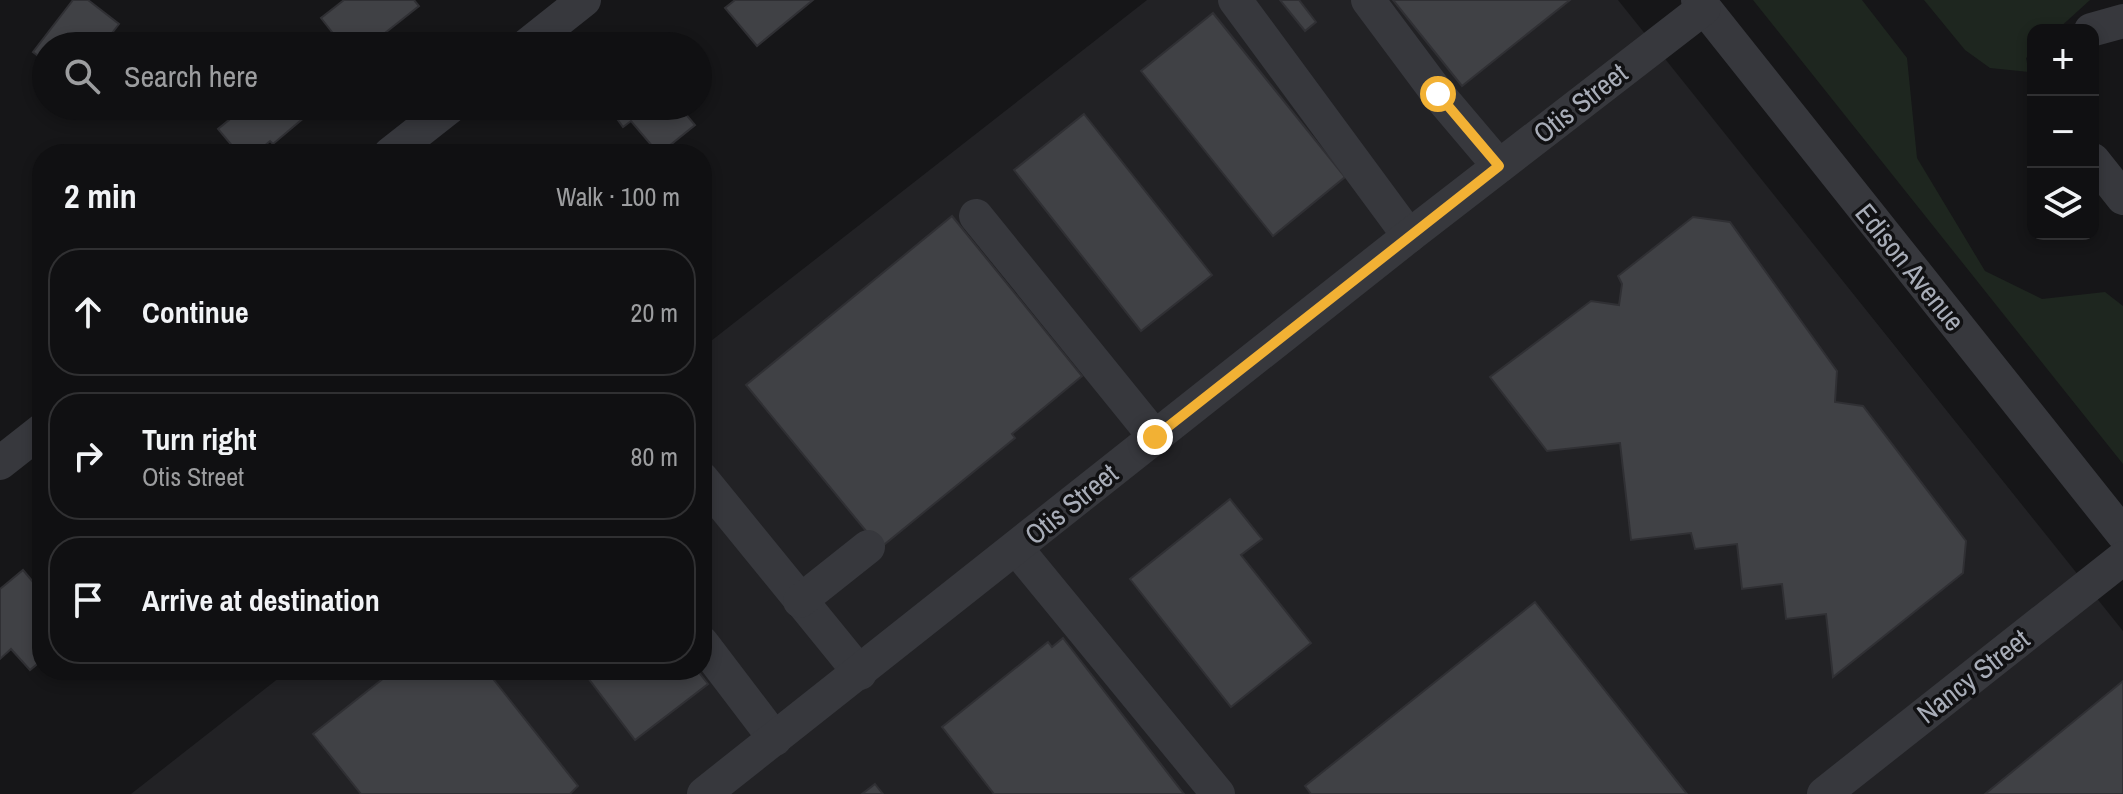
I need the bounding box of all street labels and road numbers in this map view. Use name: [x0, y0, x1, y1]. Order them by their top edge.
street label: Otis Street: [1525, 54, 1635, 152]
street label: Edison Avenue: [1847, 195, 1973, 339]
street label: Otis Street: [1016, 455, 1126, 553]
street label: Nancy Street: [1909, 620, 2037, 732]

